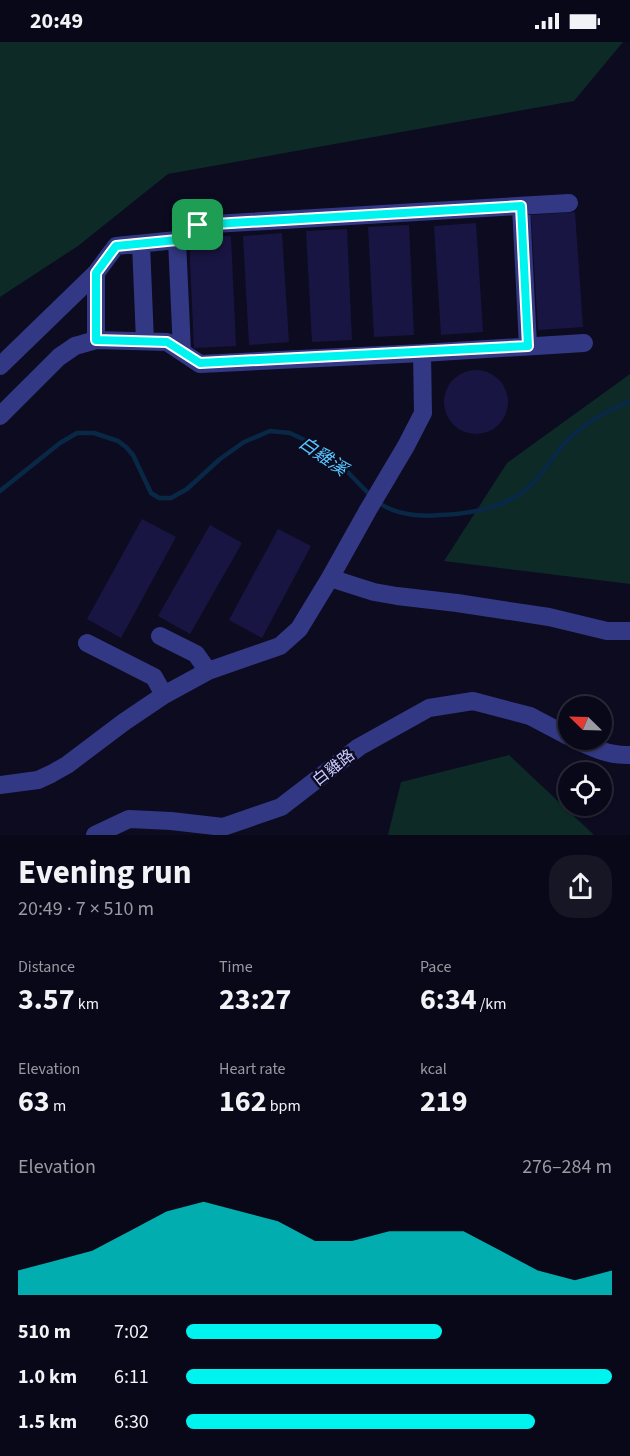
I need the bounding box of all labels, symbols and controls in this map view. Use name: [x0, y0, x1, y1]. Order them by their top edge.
text: 20:49: [30, 5, 83, 37]
pin: [172, 199, 223, 250]
icon: arrive: [181, 208, 214, 241]
water label: 白雞溪: [293, 431, 354, 484]
north arrow: [558, 696, 612, 750]
map controls: [558, 696, 612, 816]
street label: 白雞路: [308, 744, 359, 791]
button: locate: [558, 762, 612, 816]
text: Evening run: [18, 849, 192, 896]
button: share: [549, 855, 612, 918]
text: 20:49 · 7 × 510 m: [18, 895, 154, 923]
text: Distance: [18, 956, 75, 978]
text: Time: [219, 956, 253, 978]
text: Pace: [420, 956, 451, 978]
text: 3.57: [18, 978, 75, 1021]
text: 23:27: [219, 978, 291, 1021]
text: 6:34: [420, 978, 477, 1021]
text: km: [75, 993, 99, 1015]
text: /km: [477, 993, 507, 1015]
text: Elevation: [18, 1058, 80, 1080]
text: Heart rate: [219, 1058, 286, 1080]
text: kcal: [420, 1058, 447, 1080]
text: 63: [18, 1080, 50, 1123]
text: 162: [219, 1080, 267, 1123]
text: 219: [420, 1080, 468, 1123]
text: m: [50, 1095, 66, 1117]
text: bpm: [267, 1095, 301, 1117]
text: Elevation: [18, 1153, 96, 1181]
text: 276–284 m: [522, 1153, 612, 1181]
text: 510 m: [18, 1318, 71, 1346]
text: 7:02: [114, 1318, 149, 1346]
text: 1.0 km: [18, 1363, 77, 1391]
text: 6:11: [114, 1363, 149, 1391]
text: 1.5 km: [18, 1408, 77, 1436]
text: 6:30: [114, 1408, 149, 1436]

